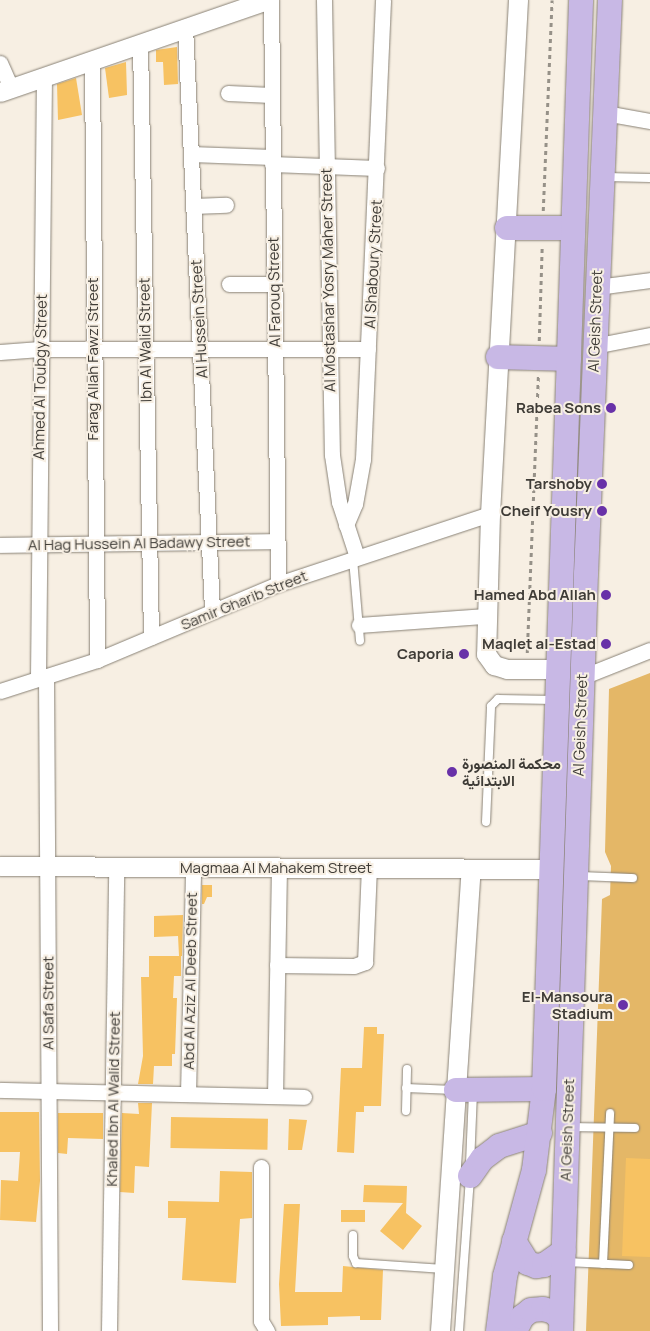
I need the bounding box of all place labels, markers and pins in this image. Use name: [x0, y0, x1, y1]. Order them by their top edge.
place label: Rabea Sons: [516, 399, 601, 417]
marker: Rabea Sons: [605, 402, 617, 414]
place label: Tarshoby: [526, 475, 592, 493]
marker: Tarshoby: [596, 478, 608, 490]
place label: Cheif Yousry: [501, 502, 592, 520]
marker: Cheif Yousry: [596, 505, 608, 517]
place label: Hamed Abd Allah: [474, 586, 596, 604]
marker: Hamed Abd Allah: [600, 589, 612, 601]
place label: Maqlet al-Estad: [482, 635, 596, 653]
marker: Maqlet al-Estad: [600, 638, 612, 650]
place label: Caporia: [397, 645, 454, 663]
marker: Caporia: [458, 648, 470, 660]
place label: محكمة المنصورة الابتدائية: [462, 754, 561, 789]
marker: محكمة المنصورة الابتدائية: [446, 766, 458, 778]
place label: El-Mansoura Stadium: [522, 987, 613, 1022]
marker: El-Mansoura Stadium: [617, 999, 629, 1011]

